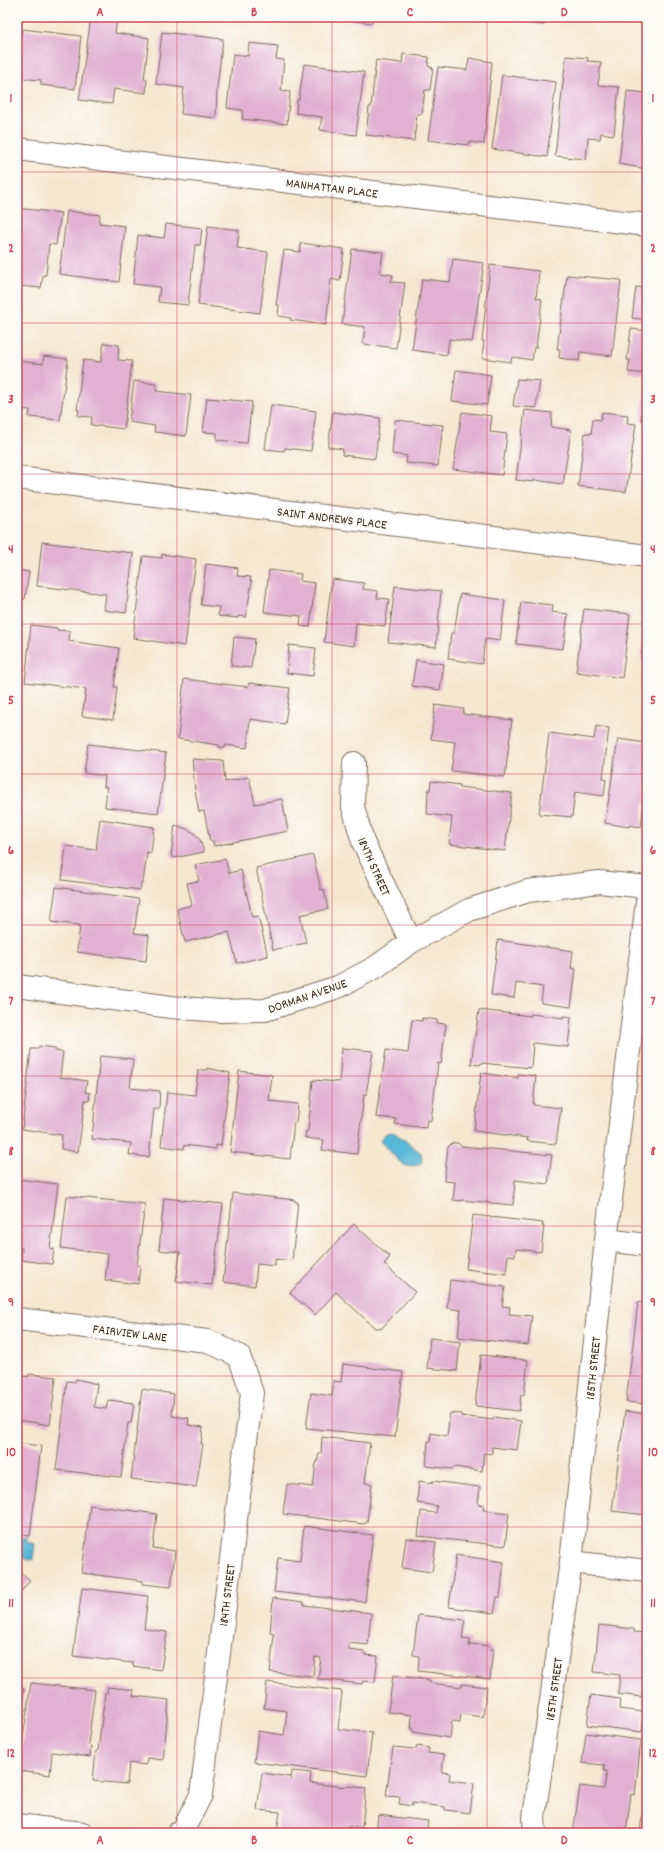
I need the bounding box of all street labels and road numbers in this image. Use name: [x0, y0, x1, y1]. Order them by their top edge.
street label: MANHATTAN PLACE: [285, 174, 379, 205]
street label: SAINT ANDREWS PLACE: [276, 503, 388, 536]
street label: 184TH STREET: [351, 835, 394, 899]
street label: DORMAN AVENUE: [266, 975, 350, 1020]
street label: FAIRVIEW LANE: [92, 1321, 168, 1348]
street label: 185TH STREET: [582, 1336, 607, 1401]
street label: 184TH STREET: [215, 1563, 242, 1628]
street label: 185TH STREET: [542, 1657, 569, 1722]

